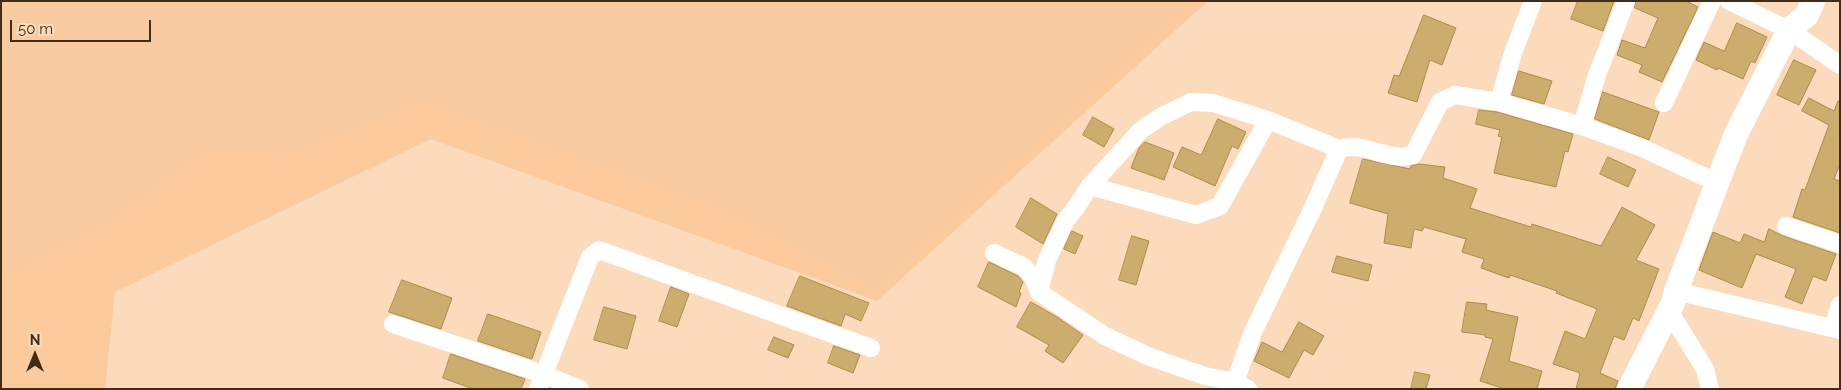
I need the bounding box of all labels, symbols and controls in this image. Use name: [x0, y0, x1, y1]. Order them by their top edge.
scale bar: [12, 10, 154, 42]
text: 50 m: [18, 20, 53, 38]
north arrow: [10, 330, 60, 380]
text: N: [30, 332, 40, 348]

